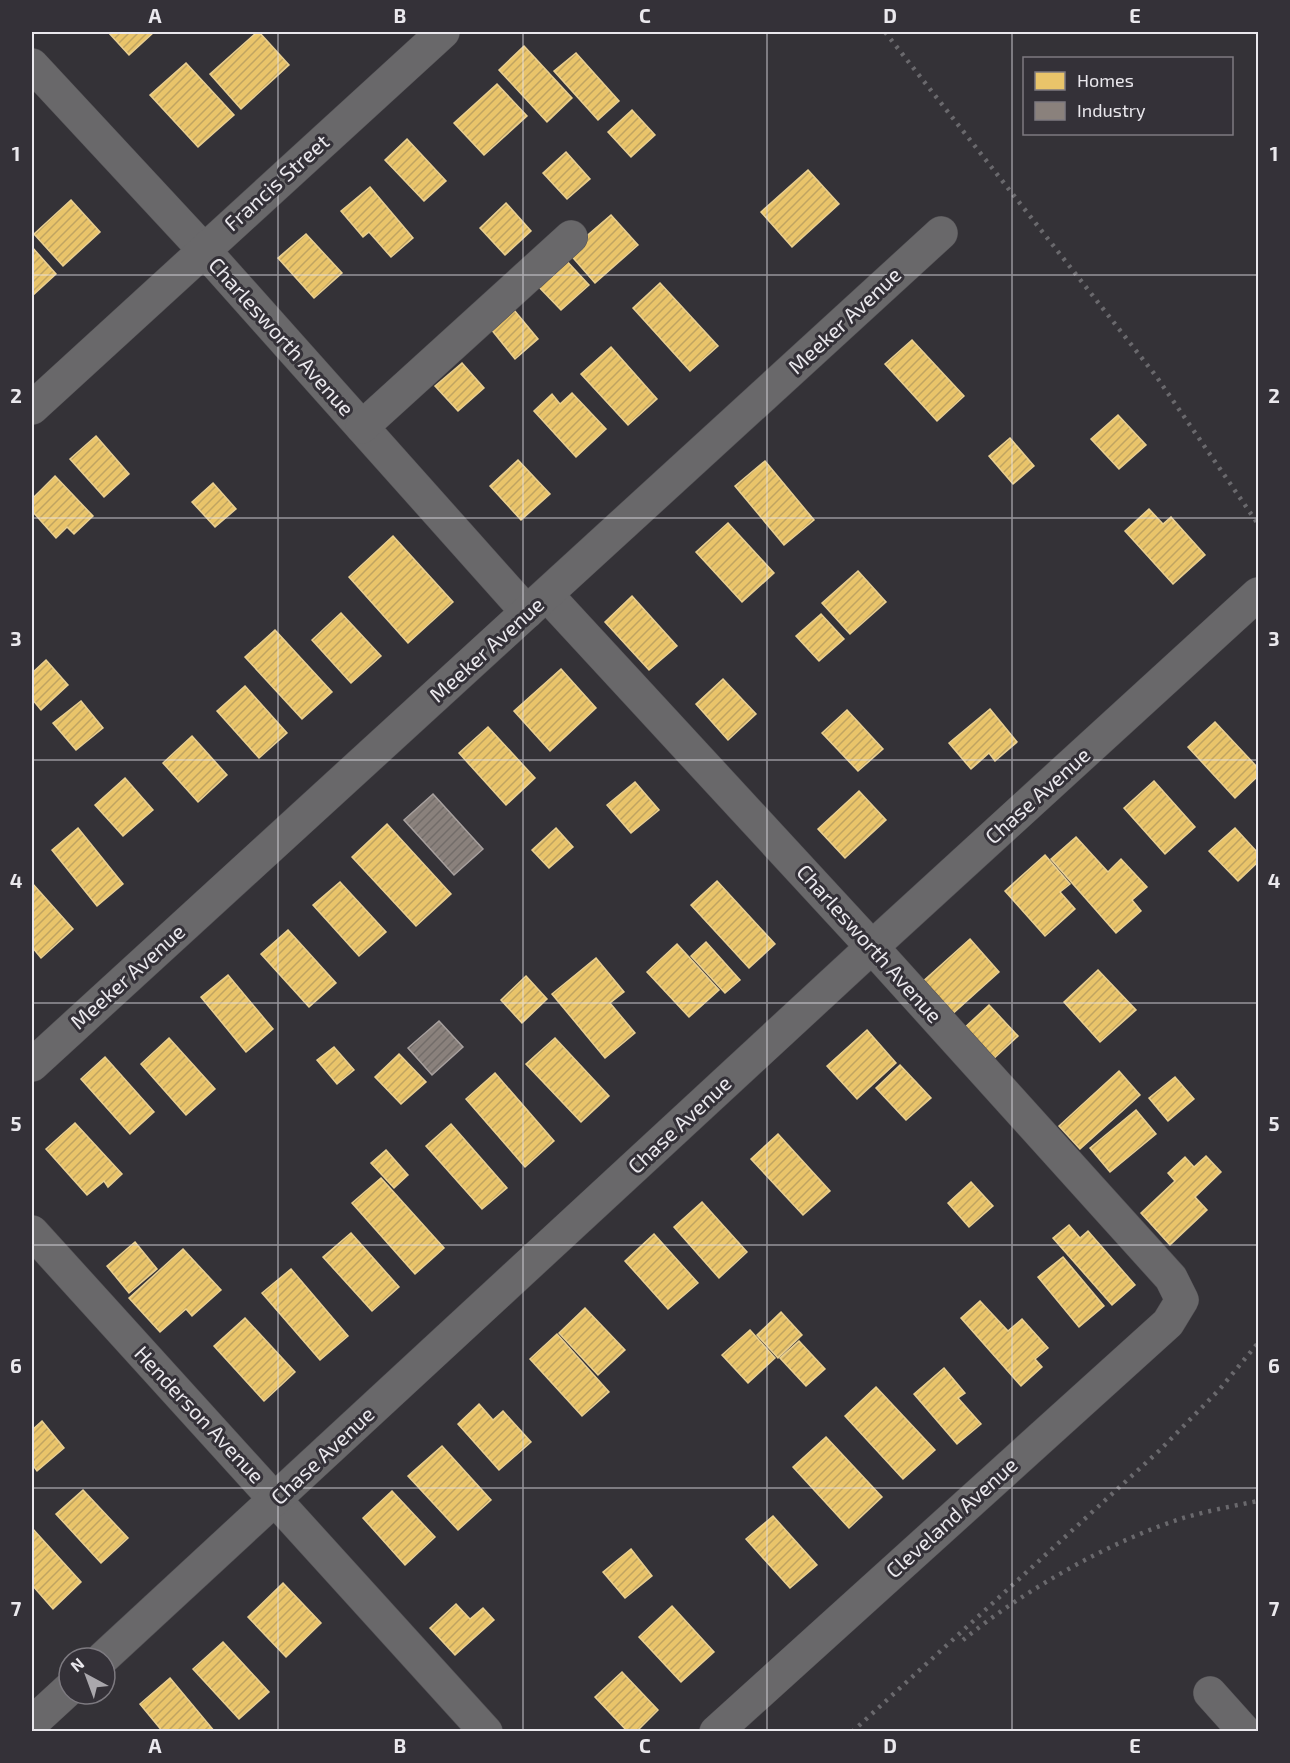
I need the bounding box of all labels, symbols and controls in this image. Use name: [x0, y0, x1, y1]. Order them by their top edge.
text: A: [148, 3, 162, 27]
text: B: [394, 3, 406, 27]
text: C: [639, 3, 651, 27]
text: D: [883, 3, 897, 27]
text: E: [1129, 3, 1141, 27]
legend: [1023, 57, 1233, 135]
text: Homes: [1077, 69, 1134, 91]
text: Industry: [1077, 99, 1146, 121]
street label: Francis Street: [218, 128, 334, 235]
text: 1: [12, 141, 20, 165]
text: 1: [1270, 141, 1278, 165]
street label: Charlesworth Avenue: [204, 252, 360, 420]
street label: Meeker Avenue: [782, 261, 906, 379]
text: 2: [10, 383, 22, 407]
text: 2: [1268, 383, 1280, 407]
street label: Meeker Avenue: [424, 591, 548, 707]
text: 3: [10, 626, 22, 650]
text: 3: [1268, 626, 1280, 650]
street label: Chase Avenue: [980, 741, 1094, 848]
street label: Charlesworth Avenue: [792, 859, 948, 1027]
text: 4: [10, 868, 23, 892]
text: 4: [1268, 868, 1281, 892]
street label: Meeker Avenue: [65, 918, 189, 1034]
street label: Chase Avenue: [622, 1070, 736, 1178]
text: 5: [10, 1111, 22, 1135]
text: 5: [1268, 1111, 1280, 1135]
street label: Henderson Avenue: [130, 1340, 270, 1488]
text: 6: [10, 1353, 22, 1377]
text: 6: [1268, 1353, 1280, 1377]
street label: Chase Avenue: [265, 1401, 379, 1509]
street label: Cleveland Avenue: [880, 1451, 1022, 1582]
text: 7: [11, 1596, 22, 1620]
text: 7: [1269, 1596, 1280, 1620]
north arrow: [57, 1646, 117, 1706]
text: N: [66, 1653, 87, 1675]
text: A: [148, 1733, 162, 1757]
text: B: [394, 1733, 406, 1757]
text: C: [639, 1733, 651, 1757]
text: D: [883, 1733, 897, 1757]
text: E: [1129, 1733, 1141, 1757]

